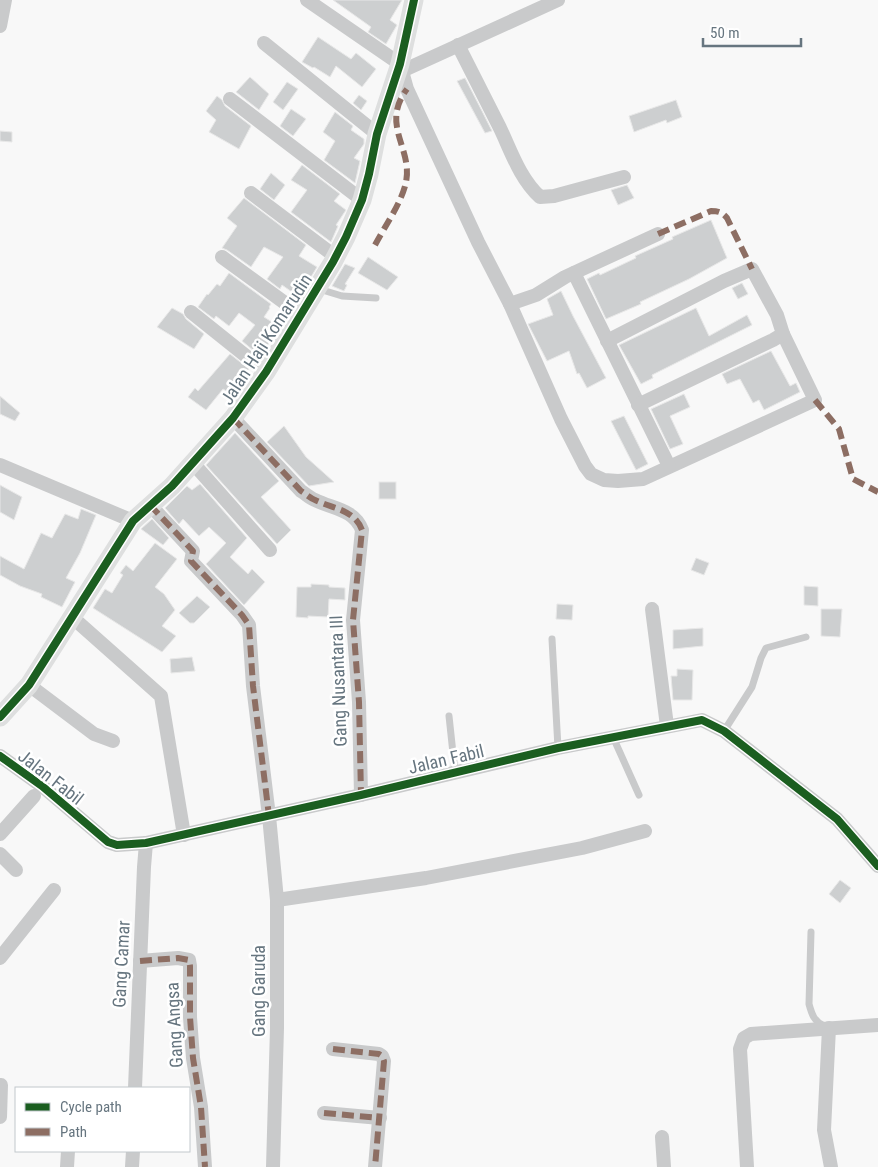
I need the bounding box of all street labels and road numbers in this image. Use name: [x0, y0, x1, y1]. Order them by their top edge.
street label: Jalan Haji Komarudin: [216, 270, 316, 408]
street label: Gang Nusantara III: [325, 615, 351, 747]
street label: Jalan Fabil: [406, 740, 486, 778]
street label: Jalan Fabil: [14, 745, 88, 809]
street label: Gang Camar: [108, 919, 134, 1008]
street label: Gang Garuda: [248, 945, 269, 1037]
street label: Gang Angsa: [161, 982, 187, 1068]

